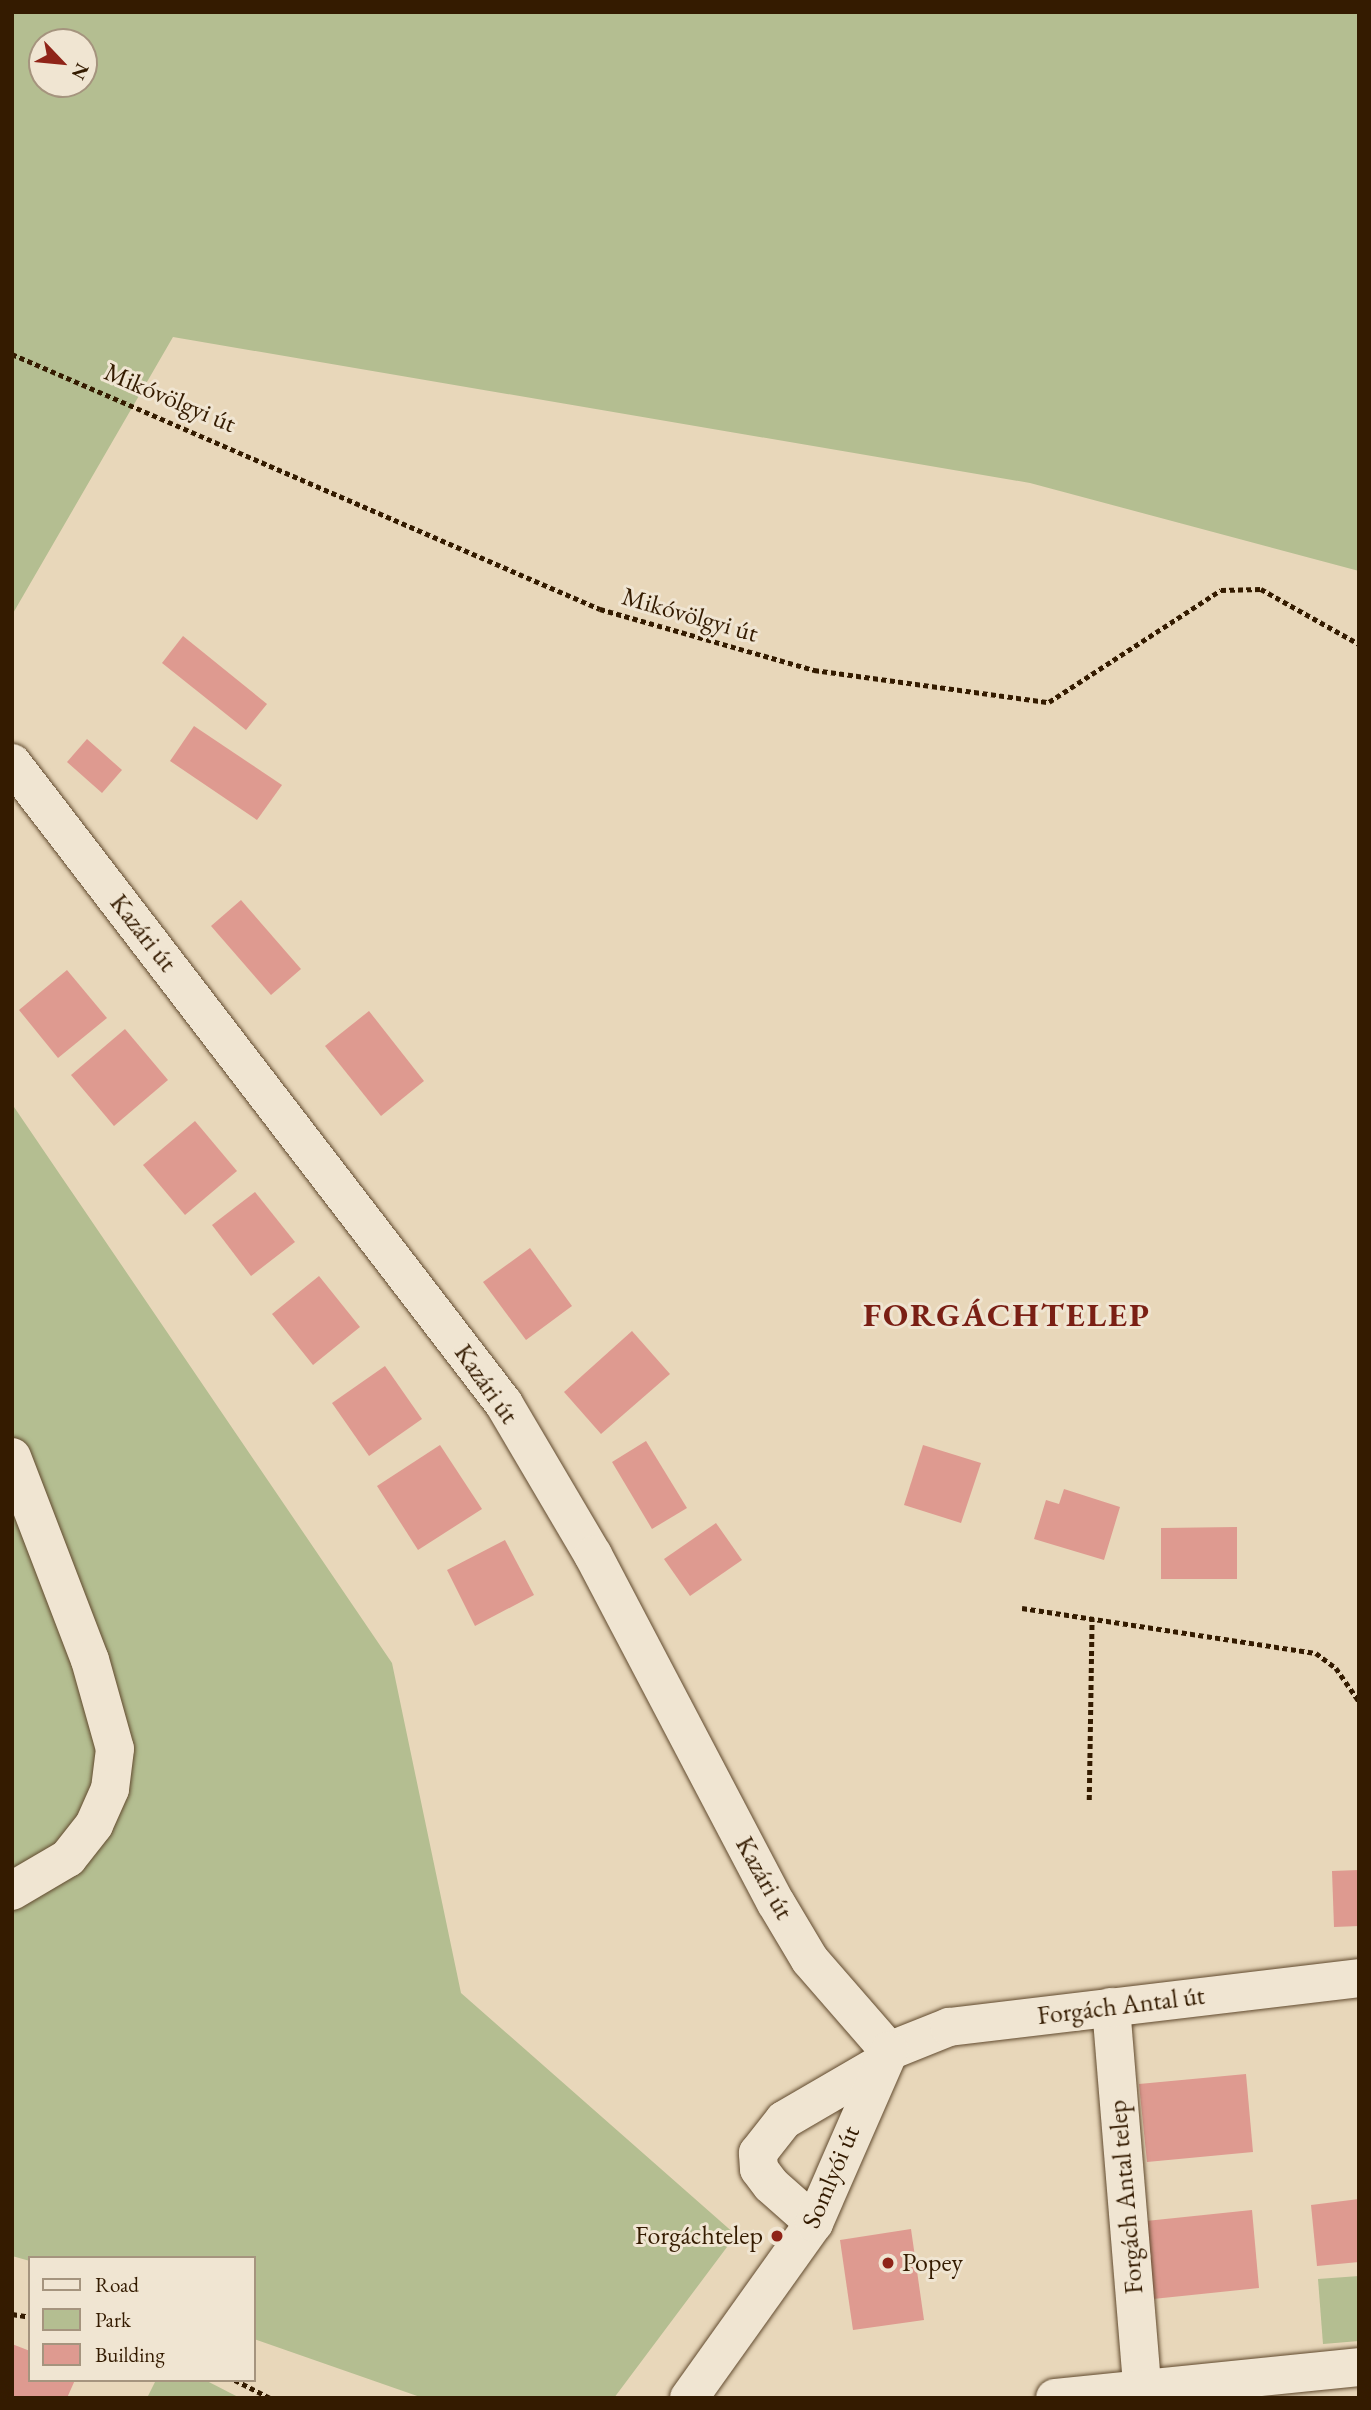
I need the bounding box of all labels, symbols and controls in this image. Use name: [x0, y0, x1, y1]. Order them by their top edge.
north arrow: [28, 28, 98, 98]
text: N: [66, 59, 95, 84]
street label: Mikóvölgyi út: [99, 356, 241, 440]
street label: Mikóvölgyi út: [618, 581, 762, 649]
street label: Kazári út: [103, 888, 183, 978]
district label: FORGÁCHTELEP: [864, 1295, 1150, 1335]
street label: Kazári út: [447, 1338, 525, 1430]
street label: Kazári út: [729, 1831, 799, 1925]
street label: Forgách Antal út: [1035, 1980, 1207, 2032]
street label: Forgách Antal telep: [1102, 2099, 1150, 2295]
street label: Somlyói út: [795, 2121, 867, 2233]
place label: Forgáchtelep: [635, 2220, 763, 2252]
marker: Forgáchtelep: [769, 2228, 785, 2244]
place label: Popey: [902, 2247, 963, 2279]
marker: Popey: [880, 2255, 896, 2271]
legend: [28, 2256, 256, 2382]
text: Road: [95, 2271, 139, 2298]
text: Park: [95, 2306, 131, 2333]
text: Building: [95, 2341, 165, 2368]

